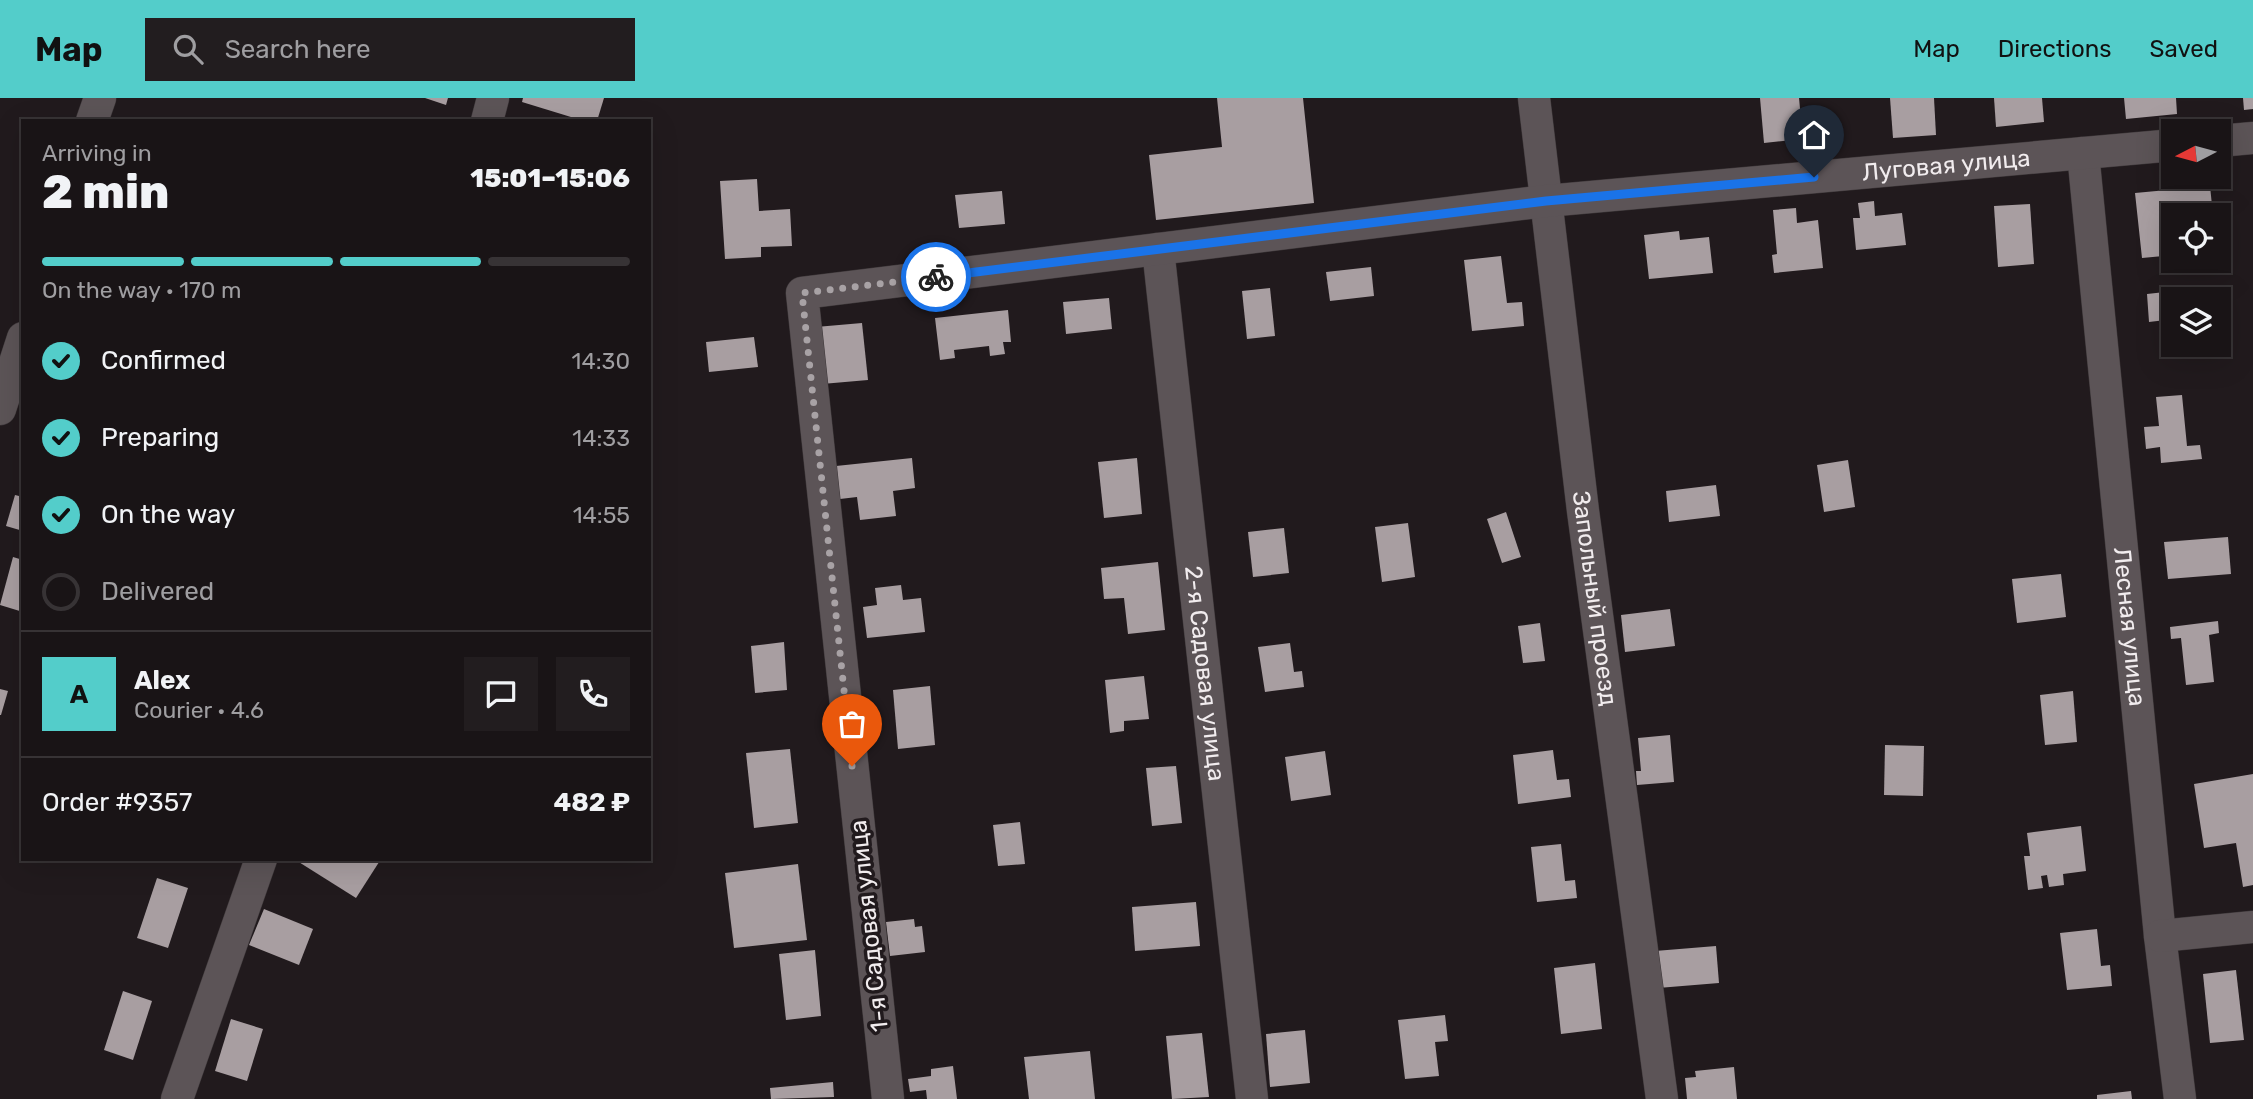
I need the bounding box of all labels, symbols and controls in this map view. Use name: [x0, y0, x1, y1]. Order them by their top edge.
search box: [145, 18, 635, 81]
text: Map: [35, 30, 103, 69]
icon: search: [169, 30, 207, 68]
text: Search here: [225, 34, 370, 65]
text: Map: [1913, 35, 1960, 63]
text: Directions: [1998, 35, 2111, 63]
text: Saved: [2149, 35, 2218, 63]
pin: [1784, 105, 1844, 177]
icon: home: [1795, 116, 1833, 154]
north arrow: [2161, 119, 2231, 189]
map controls: [2161, 119, 2231, 357]
text: Arriving in: [42, 139, 152, 167]
street label: Луговая улица: [1861, 144, 2031, 187]
text: 15:01–15:06: [470, 163, 630, 194]
text: 2 min: [42, 165, 169, 220]
button: locate: [2161, 203, 2231, 273]
courier: [901, 242, 971, 312]
icon: bike: [917, 258, 955, 296]
text: On the way · 170 m: [42, 276, 241, 304]
button: layers: [2161, 287, 2231, 357]
icon: check: [42, 342, 80, 380]
text: Confirmed: [101, 345, 226, 376]
text: 14:30: [572, 347, 630, 375]
icon: check: [42, 419, 80, 457]
text: Preparing: [101, 422, 219, 453]
text: 14:33: [572, 424, 630, 452]
street label: Запольный проезд: [1567, 489, 1623, 707]
icon: check: [42, 496, 80, 534]
text: On the way: [101, 499, 235, 530]
text: 14:55: [573, 501, 630, 529]
street label: Лесная улица: [2108, 546, 2151, 707]
street label: 2-я Садовая улица: [1179, 564, 1231, 782]
text: Delivered: [101, 576, 214, 607]
button: chat: [464, 657, 538, 731]
button: phone: [556, 657, 630, 731]
text: Alex: [134, 665, 190, 696]
text: A: [70, 679, 88, 710]
pin: [822, 694, 882, 766]
text: Courier · 4.6: [134, 696, 264, 724]
icon: bag: [833, 705, 871, 743]
text: Order #9357: [42, 787, 192, 818]
text: 482 ₽: [553, 787, 630, 818]
street label: 1-я Садовая улица: [844, 819, 894, 1033]

